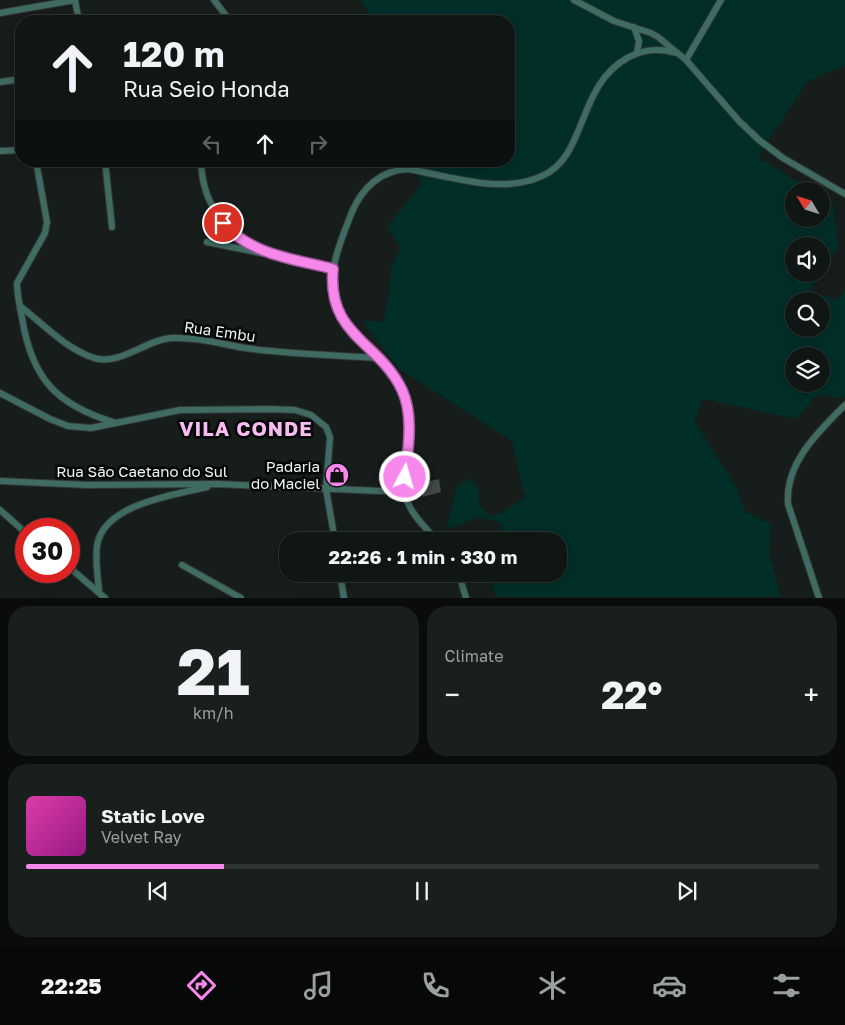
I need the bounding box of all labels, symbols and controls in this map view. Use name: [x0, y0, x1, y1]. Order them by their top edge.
text: 120 m: [123, 33, 225, 75]
icon: ahead: [40, 35, 105, 100]
text: Rua Seio Honda: [123, 75, 290, 102]
icon: left: [198, 130, 226, 158]
icon: ahead: [251, 130, 279, 158]
icon: right: [304, 130, 332, 158]
north arrow: [785, 182, 830, 228]
map controls: [785, 182, 830, 392]
pin: [202, 202, 244, 244]
icon: arrive: [209, 209, 237, 237]
button: sound: [785, 237, 830, 282]
button: search: [785, 292, 830, 337]
street label: Rua Embu: [183, 317, 257, 345]
button: layers: [785, 347, 830, 392]
district label: VILA CONDE: [179, 416, 313, 440]
position arrow: [378, 450, 430, 502]
place label: Padaria do Maciel: [251, 457, 320, 492]
street label: Rua São Caetano do Sul: [56, 462, 228, 480]
shop icon: Padaria do Maciel: [324, 462, 350, 488]
speed limit sign: 30: [15, 518, 80, 583]
text: 22:26 · 1 min · 330 m: [329, 545, 517, 568]
text: 21: [177, 631, 250, 709]
text: Climate: [445, 646, 504, 666]
text: 22°: [601, 672, 662, 717]
text: −: [445, 678, 460, 711]
text: +: [804, 678, 819, 711]
text: km/h: [193, 703, 234, 723]
text: Static Love: [101, 804, 205, 827]
text: Velvet Ray: [101, 827, 182, 847]
icon: previous: [144, 877, 172, 905]
icon: pause: [408, 877, 436, 905]
icon: next: [673, 877, 701, 905]
icon: directions: [184, 968, 219, 1003]
icon: music: [301, 968, 336, 1003]
icon: phone: [418, 968, 453, 1003]
icon: climate: [535, 968, 570, 1003]
icon: car: [652, 968, 687, 1003]
icon: filters: [769, 968, 804, 1003]
text: 22:25: [41, 972, 102, 999]

